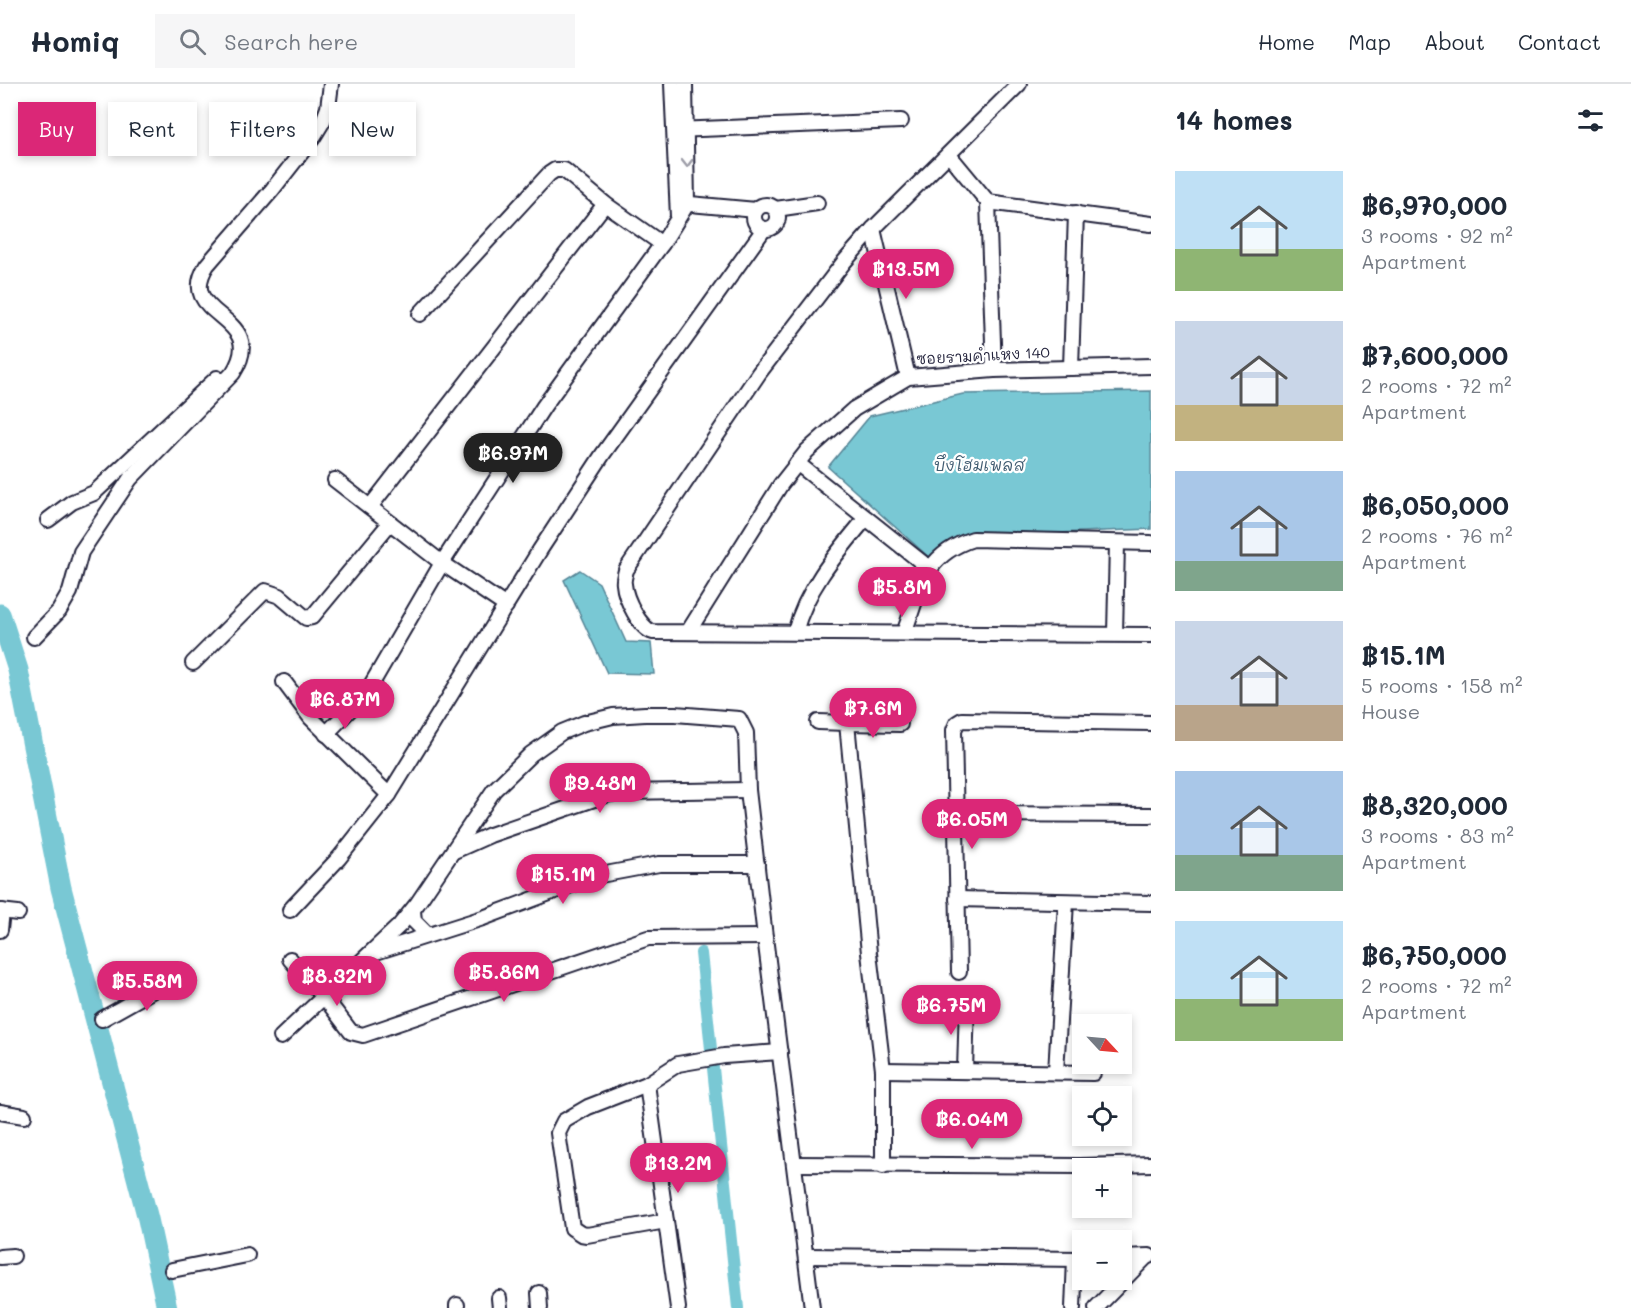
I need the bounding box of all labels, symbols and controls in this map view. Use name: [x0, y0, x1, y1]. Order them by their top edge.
search box: [155, 14, 575, 68]
text: Homiq: [30, 23, 119, 59]
icon: search: [176, 25, 209, 58]
text: Search here: [224, 27, 358, 56]
text: Home: [1258, 28, 1315, 55]
text: Map: [1348, 28, 1391, 55]
text: About: [1424, 28, 1485, 55]
text: Contact: [1518, 28, 1601, 55]
chip: Buy: [18, 102, 96, 156]
chip: Rent: [108, 102, 197, 156]
chip: Filters: [209, 102, 317, 156]
chip: New: [329, 102, 416, 156]
text: 14 homes: [1175, 103, 1293, 137]
icon: filters: [1574, 104, 1607, 137]
one-way arrow: [681, 159, 693, 168]
text: ฿6,970,000: [1361, 188, 1507, 222]
icon: home: [1223, 195, 1295, 267]
text: 3 rooms · 92 m²: [1361, 222, 1513, 248]
text: Apartment: [1361, 248, 1467, 274]
pin: ฿13.5M: [857, 249, 955, 300]
text: ฿13.5M: [872, 255, 940, 281]
text: ฿7,600,000: [1361, 338, 1508, 372]
street label: ซอยรามคำแหง 140: [916, 342, 1050, 368]
icon: home: [1223, 345, 1295, 417]
text: 2 rooms · 72 m²: [1361, 372, 1512, 398]
text: Apartment: [1361, 398, 1467, 424]
pin: ฿6.97M: [464, 433, 562, 484]
text: ฿6.97M: [477, 439, 549, 465]
water label: บึงโฮมเพลส: [933, 454, 1026, 475]
text: ฿6,050,000: [1361, 488, 1509, 522]
icon: home: [1223, 495, 1295, 567]
text: 2 rooms · 76 m²: [1361, 522, 1513, 548]
text: Apartment: [1361, 548, 1467, 574]
pin: ฿5.8M: [860, 567, 944, 618]
text: ฿5.8M: [872, 573, 932, 599]
text: ฿15.1M: [1361, 638, 1446, 672]
icon: home: [1223, 645, 1295, 717]
text: 5 rooms · 158 m²: [1361, 672, 1523, 698]
pin: ฿6.87M: [296, 679, 394, 730]
text: ฿6.87M: [309, 685, 381, 711]
pin: ฿7.6M: [831, 688, 915, 739]
text: ฿7.6M: [843, 694, 903, 720]
text: House: [1361, 698, 1420, 724]
pin: ฿9.48M: [551, 763, 649, 814]
text: ฿9.48M: [564, 769, 636, 795]
text: ฿8,320,000: [1361, 788, 1508, 822]
icon: home: [1223, 795, 1295, 867]
pin: ฿6.05M: [923, 799, 1021, 850]
text: ฿6.05M: [936, 805, 1008, 831]
text: 3 rooms · 83 m²: [1361, 822, 1514, 848]
text: Apartment: [1361, 848, 1467, 874]
pin: ฿15.1M: [514, 854, 612, 905]
text: ฿15.1M: [530, 860, 596, 886]
text: ฿6,750,000: [1361, 938, 1507, 972]
icon: home: [1223, 945, 1295, 1017]
pin: ฿5.86M: [455, 952, 553, 1003]
pin: ฿8.32M: [288, 956, 386, 1007]
text: ฿5.86M: [468, 958, 540, 984]
pin: ฿5.58M: [98, 961, 196, 1012]
text: ฿8.32M: [301, 962, 373, 988]
text: ฿5.58M: [111, 967, 183, 993]
text: 2 rooms · 72 m²: [1361, 972, 1512, 998]
pin: ฿6.75M: [902, 985, 1000, 1036]
text: ฿6.75M: [916, 991, 986, 1017]
text: Apartment: [1361, 998, 1467, 1024]
north arrow: [1072, 1014, 1132, 1074]
map controls: [1072, 1014, 1132, 1290]
button: locate: [1072, 1086, 1132, 1146]
pin: ฿6.04M: [923, 1099, 1021, 1150]
text: ฿6.04M: [935, 1105, 1009, 1131]
pin: ฿13.2M: [629, 1143, 727, 1194]
text: ฿13.2M: [644, 1149, 712, 1175]
button: +: [1072, 1158, 1132, 1218]
button: −: [1072, 1230, 1132, 1290]

